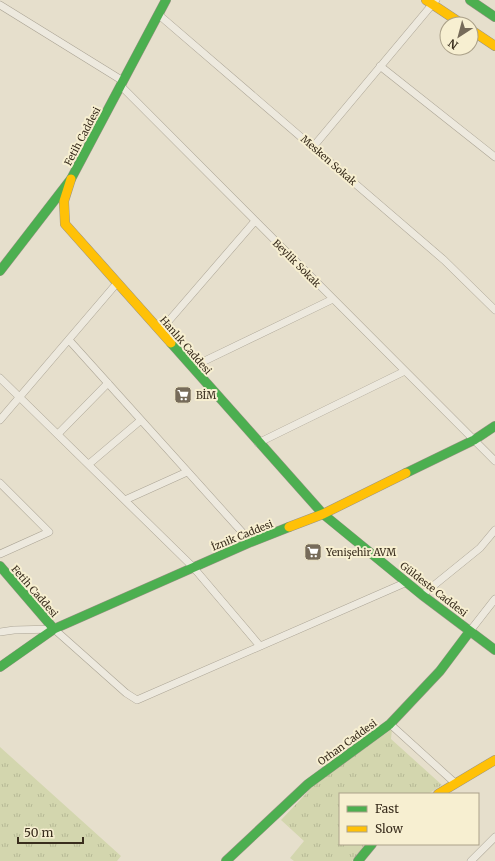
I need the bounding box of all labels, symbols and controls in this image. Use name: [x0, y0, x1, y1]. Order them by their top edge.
north arrow: [439, 16, 479, 56]
text: N: [445, 36, 461, 52]
street label: Fetih Caddesi: [62, 105, 103, 168]
street label: Mesken Sokak: [298, 133, 360, 189]
street label: Beylik Sokak: [270, 237, 324, 291]
street label: Hanlık Caddesi: [157, 314, 214, 377]
supermarket icon: BİM: [173, 385, 193, 405]
place label: BİM: [196, 388, 216, 402]
street label: İznik Caddesi: [209, 516, 275, 554]
supermarket icon: Yenişehir AVM: [303, 542, 323, 562]
place label: Yenişehir AVM: [325, 546, 396, 559]
street label: Güldeste Caddesi: [397, 559, 470, 620]
street label: Fetih Caddesi: [9, 563, 61, 620]
street label: Orhan Caddesi: [315, 717, 379, 768]
legend: [339, 793, 479, 845]
text: Fast: [375, 801, 399, 816]
scale bar: [18, 819, 83, 845]
text: Slow: [375, 821, 404, 836]
text: 50 m: [24, 825, 53, 840]

